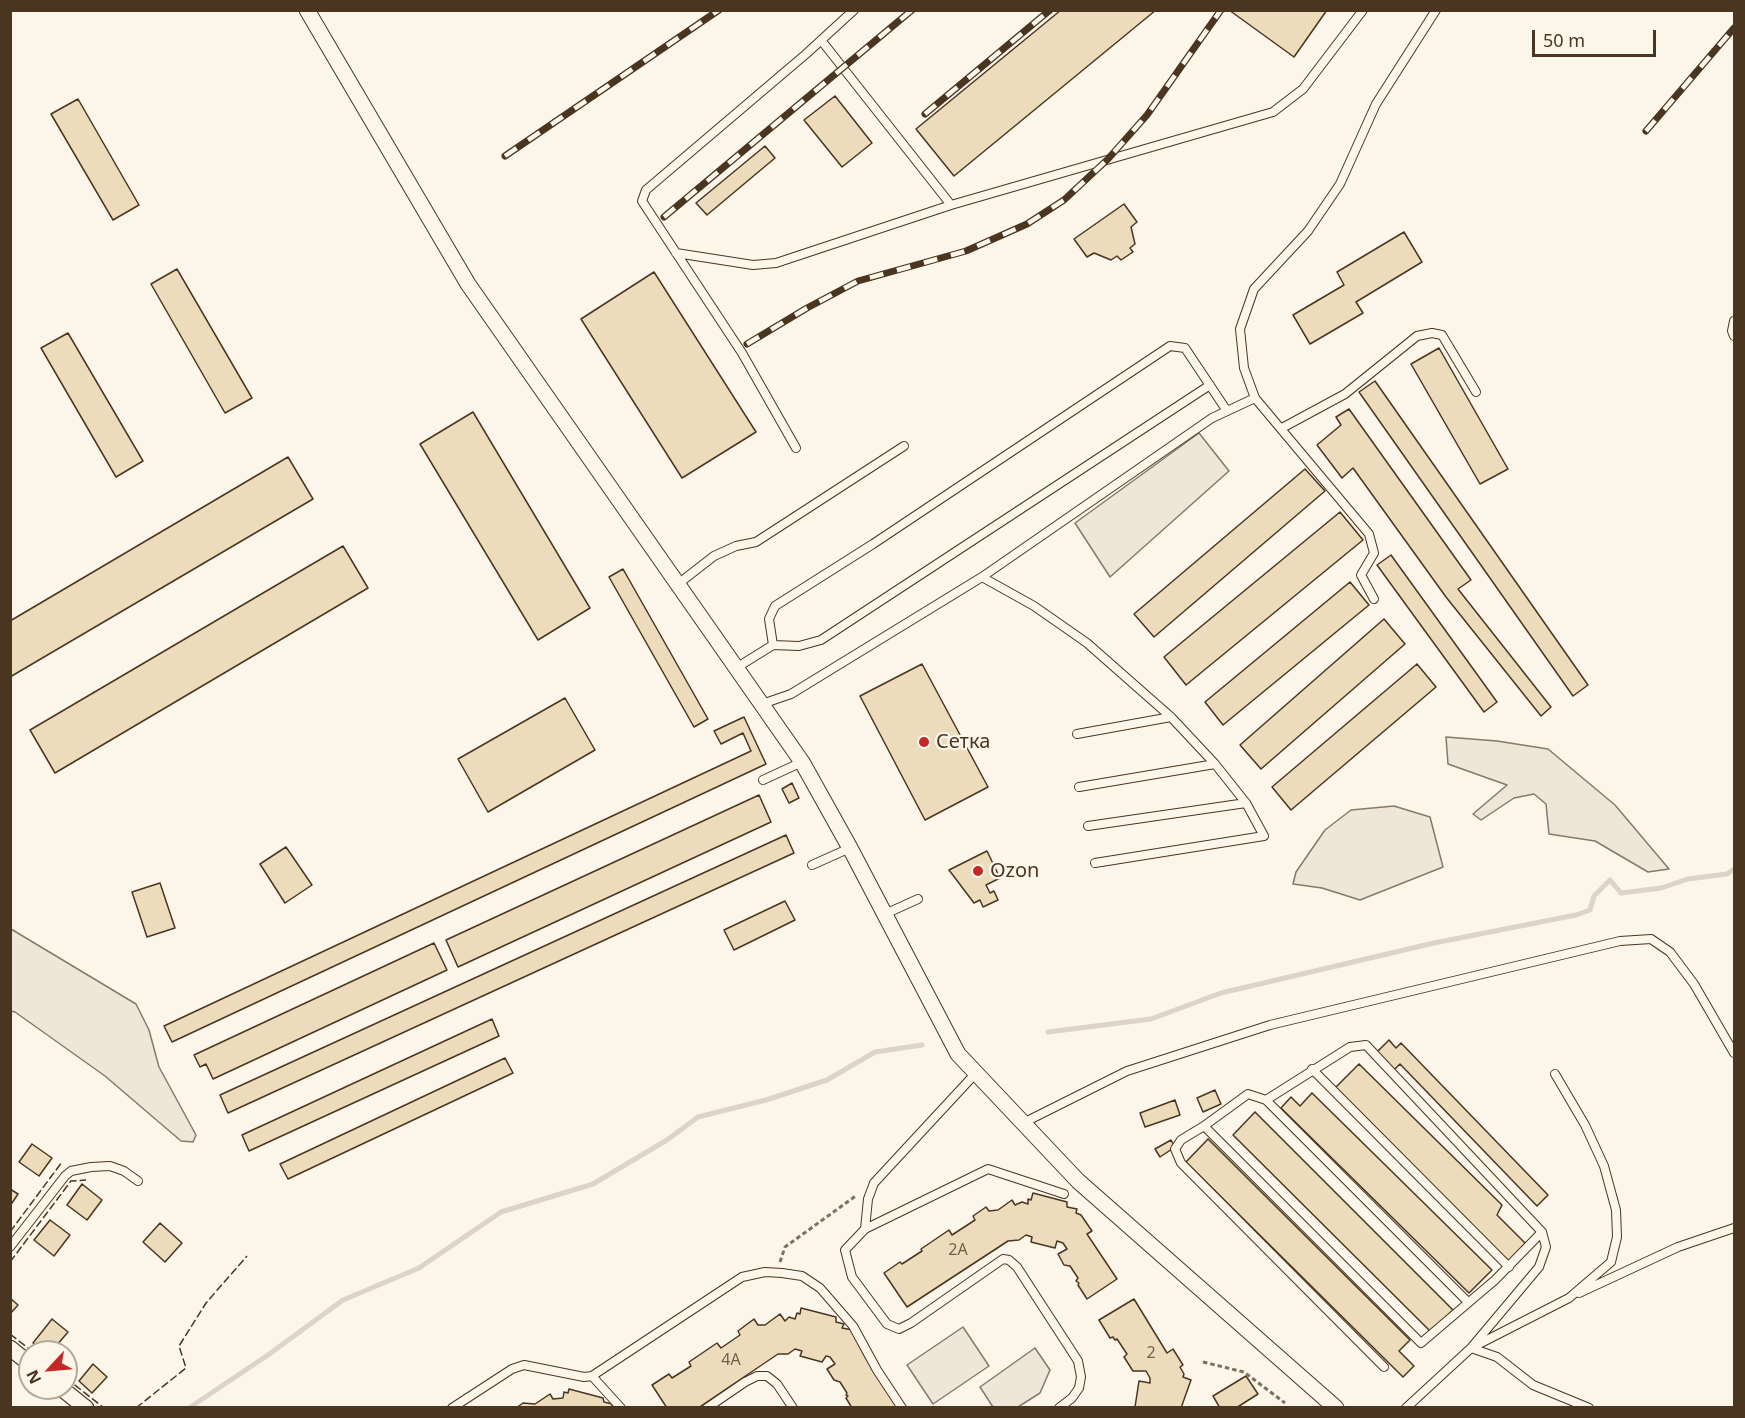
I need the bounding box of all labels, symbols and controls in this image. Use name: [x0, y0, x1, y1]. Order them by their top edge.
scale bar: [1535, 18, 1660, 56]
text: 50 m: [1543, 28, 1585, 52]
place label: Сетка: [936, 730, 990, 754]
marker: Сетка: [917, 735, 931, 749]
place label: Ozon: [990, 859, 1039, 883]
marker: Ozon: [971, 864, 985, 878]
house number: 2А: [948, 1240, 968, 1260]
north arrow: [18, 1340, 78, 1400]
house number: 2: [1146, 1343, 1156, 1363]
house number: 4А: [721, 1350, 741, 1370]
text: N: [21, 1366, 46, 1388]

